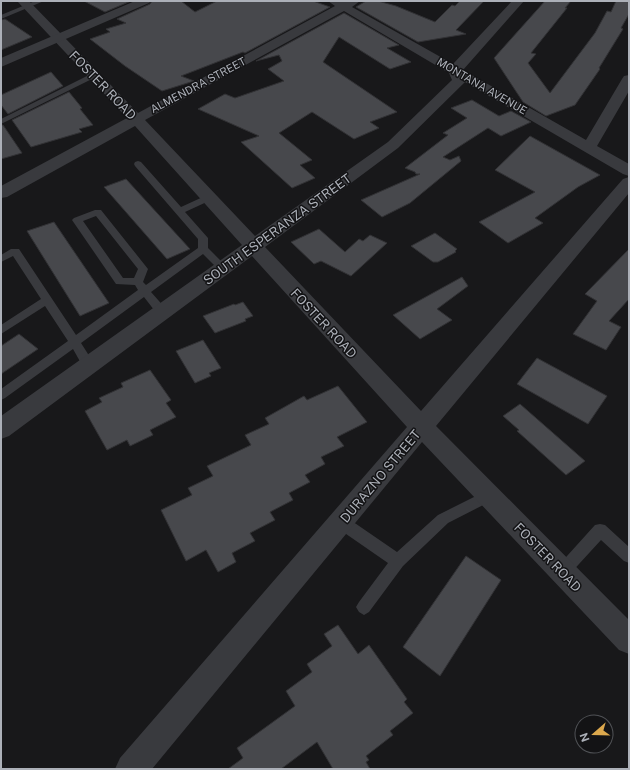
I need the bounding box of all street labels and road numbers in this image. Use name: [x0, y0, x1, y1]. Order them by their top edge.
street label: FOSTER ROAD: [66, 48, 139, 123]
street label: ALMENDRA STREET: [148, 55, 248, 115]
street label: MONTANA AVENUE: [435, 55, 529, 117]
street label: SOUTH ESPERANZA STREET: [201, 171, 354, 288]
street label: FOSTER ROAD: [288, 285, 360, 361]
street label: DURAZNO STREET: [337, 427, 424, 526]
street label: FOSTER ROAD: [511, 520, 584, 595]

